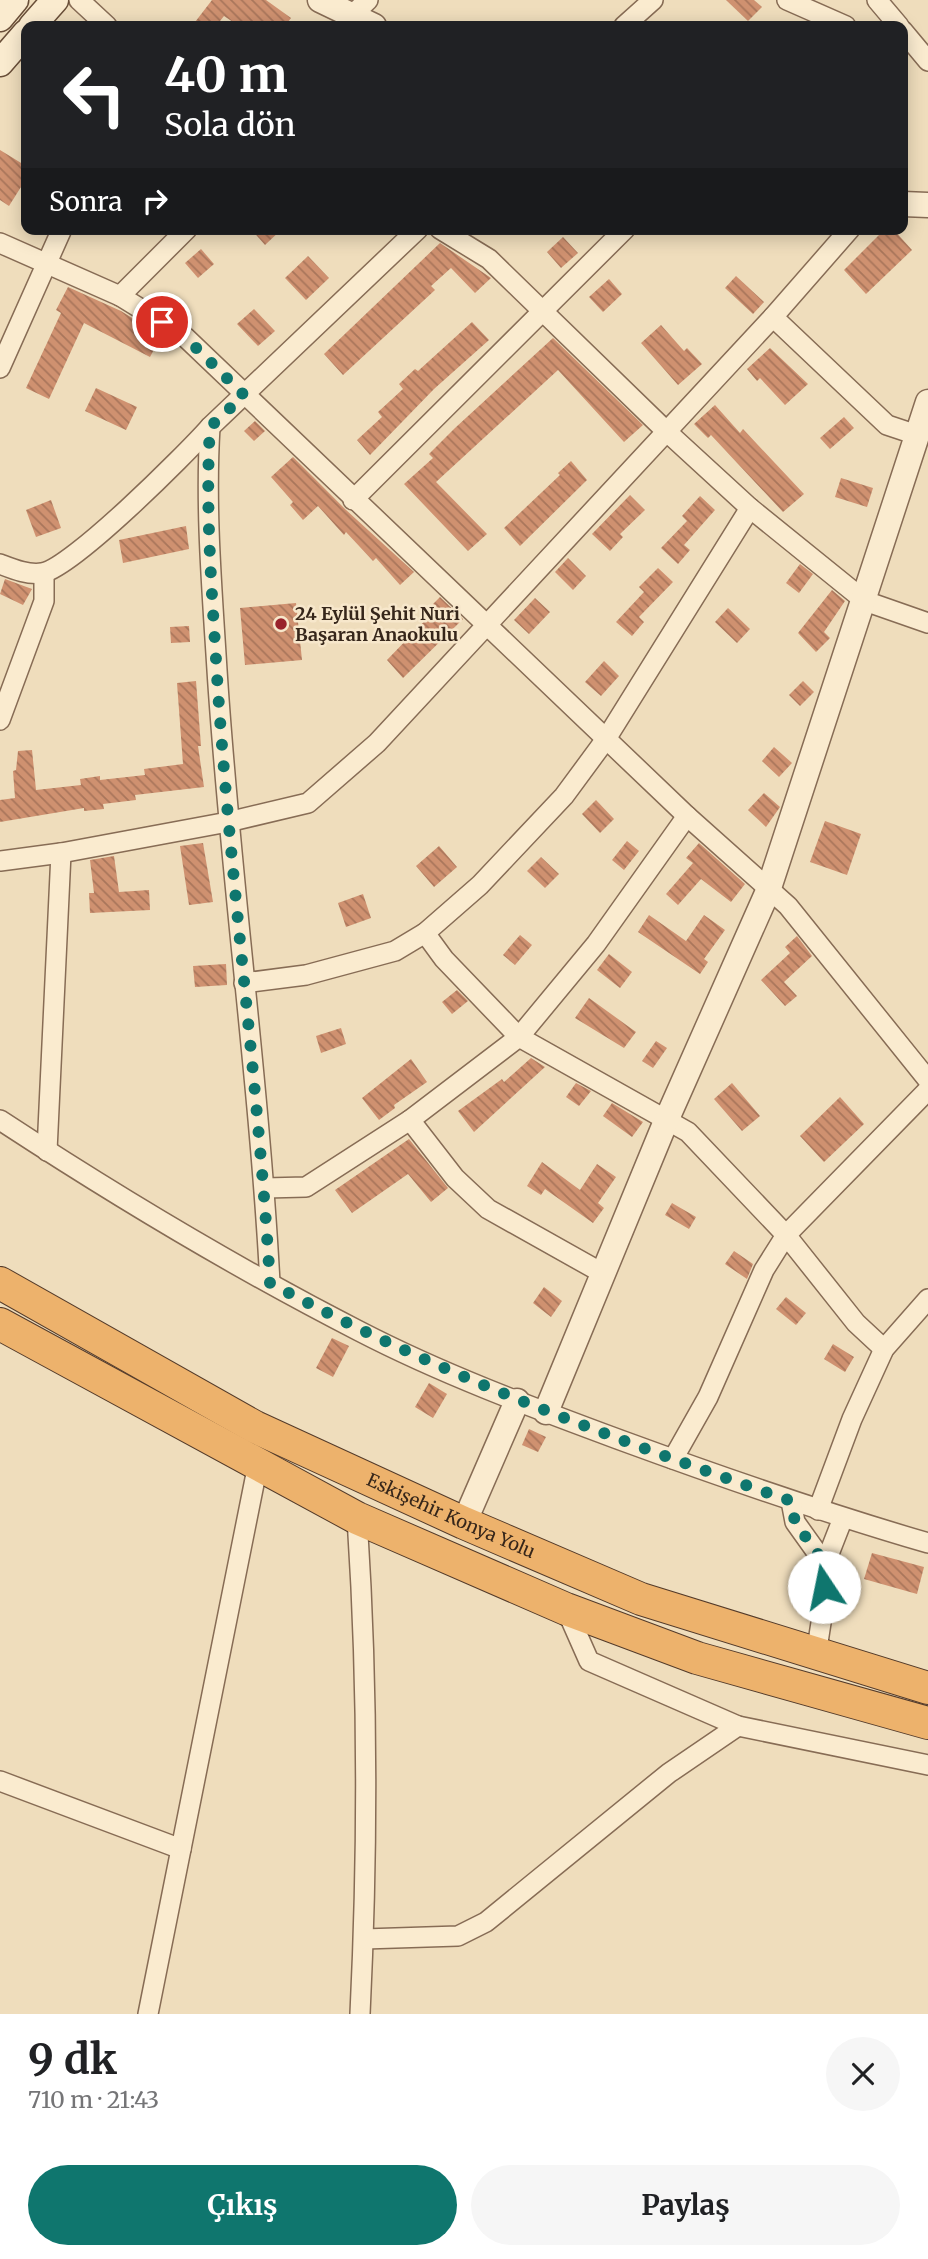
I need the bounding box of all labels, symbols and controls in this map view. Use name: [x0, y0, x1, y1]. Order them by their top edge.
text: 40 m: [164, 44, 288, 105]
icon: left: [49, 49, 140, 140]
text: Sola dön: [164, 105, 296, 145]
icon: right: [136, 182, 174, 220]
text: Sonra: [49, 185, 122, 218]
pin: [132, 292, 192, 352]
icon: arrive: [143, 303, 181, 341]
place label: 24 Eylül Şehit Nuri Başaran Anaokulu: [295, 602, 460, 646]
marker: 24 Eylül Şehit Nuri Başaran Anaokulu: [273, 616, 289, 632]
street label: Eskişehir Konya Yolu: [363, 1468, 539, 1563]
position arrow: [787, 1550, 861, 1624]
text: 9 dk: [28, 2033, 117, 2085]
button: close: [826, 2037, 900, 2111]
text: 710 m · 21:43: [28, 2085, 159, 2114]
button: Çıkış: [28, 2165, 457, 2245]
button: Paylaş: [471, 2165, 900, 2245]

